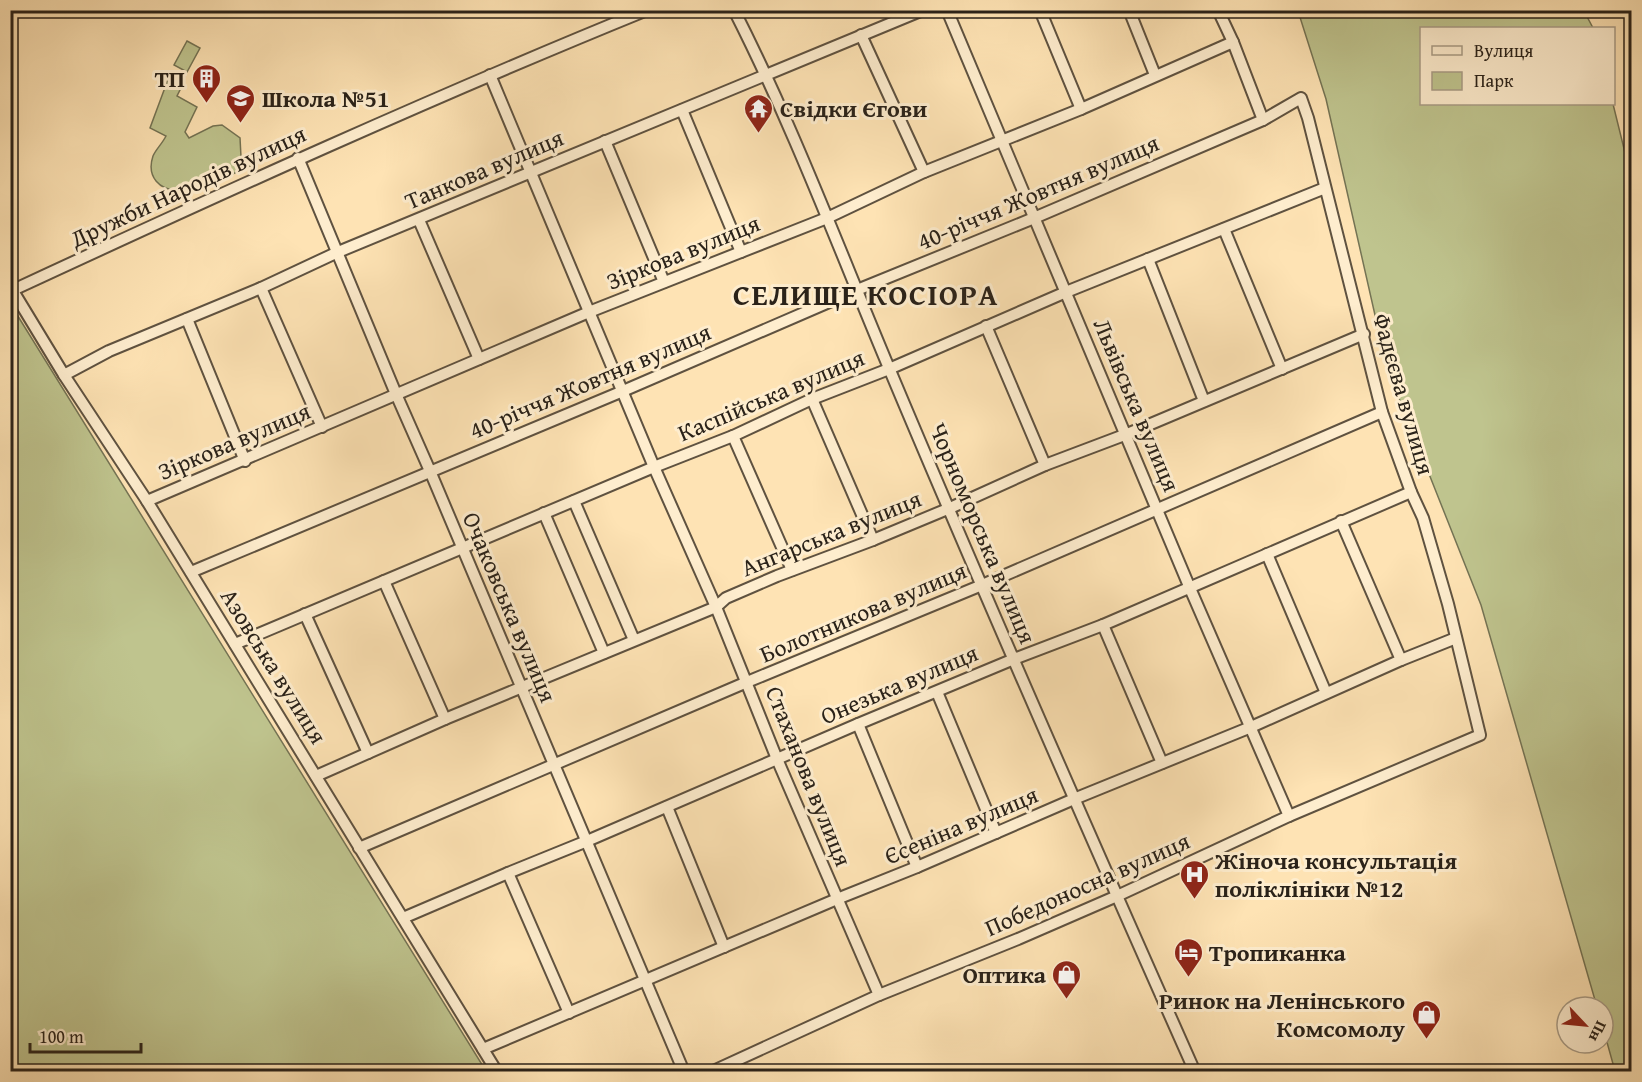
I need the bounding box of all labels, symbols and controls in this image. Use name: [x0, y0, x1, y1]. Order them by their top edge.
legend: [1420, 27, 1615, 105]
text: Вулиця: [1474, 37, 1533, 64]
place label: ТП: [155, 61, 185, 96]
building icon: ТП: [190, 62, 222, 104]
text: Парк: [1474, 67, 1514, 94]
place label: Школа №51: [262, 81, 390, 116]
school or university icon: Школа №51: [225, 82, 257, 124]
place label: Свідки Єгови: [780, 91, 927, 126]
temple icon: Свідки Єгови: [743, 92, 775, 134]
street label: Дружби Народів вулиця: [63, 116, 312, 256]
street label: Танкова вулиця: [399, 120, 569, 218]
street label: 40-річчя Жовтня вулиця: [912, 125, 1164, 259]
street label: Зіркова вулиця: [601, 205, 765, 299]
district label: СЕЛИЩЕ КОСІОРА: [733, 272, 999, 316]
street label: Фадєєва вулиця: [1364, 309, 1444, 479]
street label: Львівська вулиця: [1085, 313, 1189, 497]
street label: 40-річчя Жовтня вулиця: [464, 314, 716, 448]
street label: Каспійська вулиця: [672, 340, 870, 450]
street label: Зіркова вулиця: [152, 393, 316, 489]
street label: Чорноморська вулиця: [921, 417, 1045, 649]
street label: Ангарська вулиця: [736, 481, 926, 585]
street label: Очаковська вулиця: [454, 506, 566, 708]
street label: Болотникова вулиця: [754, 553, 972, 671]
street label: Азовська вулиця: [212, 582, 336, 750]
street label: Онезька вулиця: [815, 635, 983, 733]
street label: Стаханова вулиця: [757, 681, 861, 871]
street label: Єсеніна вулиця: [879, 777, 1043, 873]
street label: Победоносна вулиця: [979, 823, 1195, 945]
place label: Жіноча консультація поліклініки №12: [1214, 843, 1457, 906]
hospital icon: Жіноча консультація поліклініки №12: [1178, 858, 1210, 900]
place label: Тропиканка: [1209, 935, 1346, 970]
hotel icon: Тропиканка: [1172, 936, 1204, 978]
place label: Оптика: [963, 957, 1047, 992]
shop icon: Оптика: [1051, 958, 1083, 1000]
place label: Ринок на Ленінського Комсомолу: [1159, 983, 1405, 1046]
north arrow: [1555, 995, 1615, 1055]
shop icon: Ринок на Ленінського Комсомолу: [1410, 998, 1442, 1040]
scale bar: [30, 1016, 141, 1054]
text: Пн: [1583, 1017, 1614, 1046]
text: 100 m: [39, 1023, 84, 1050]

